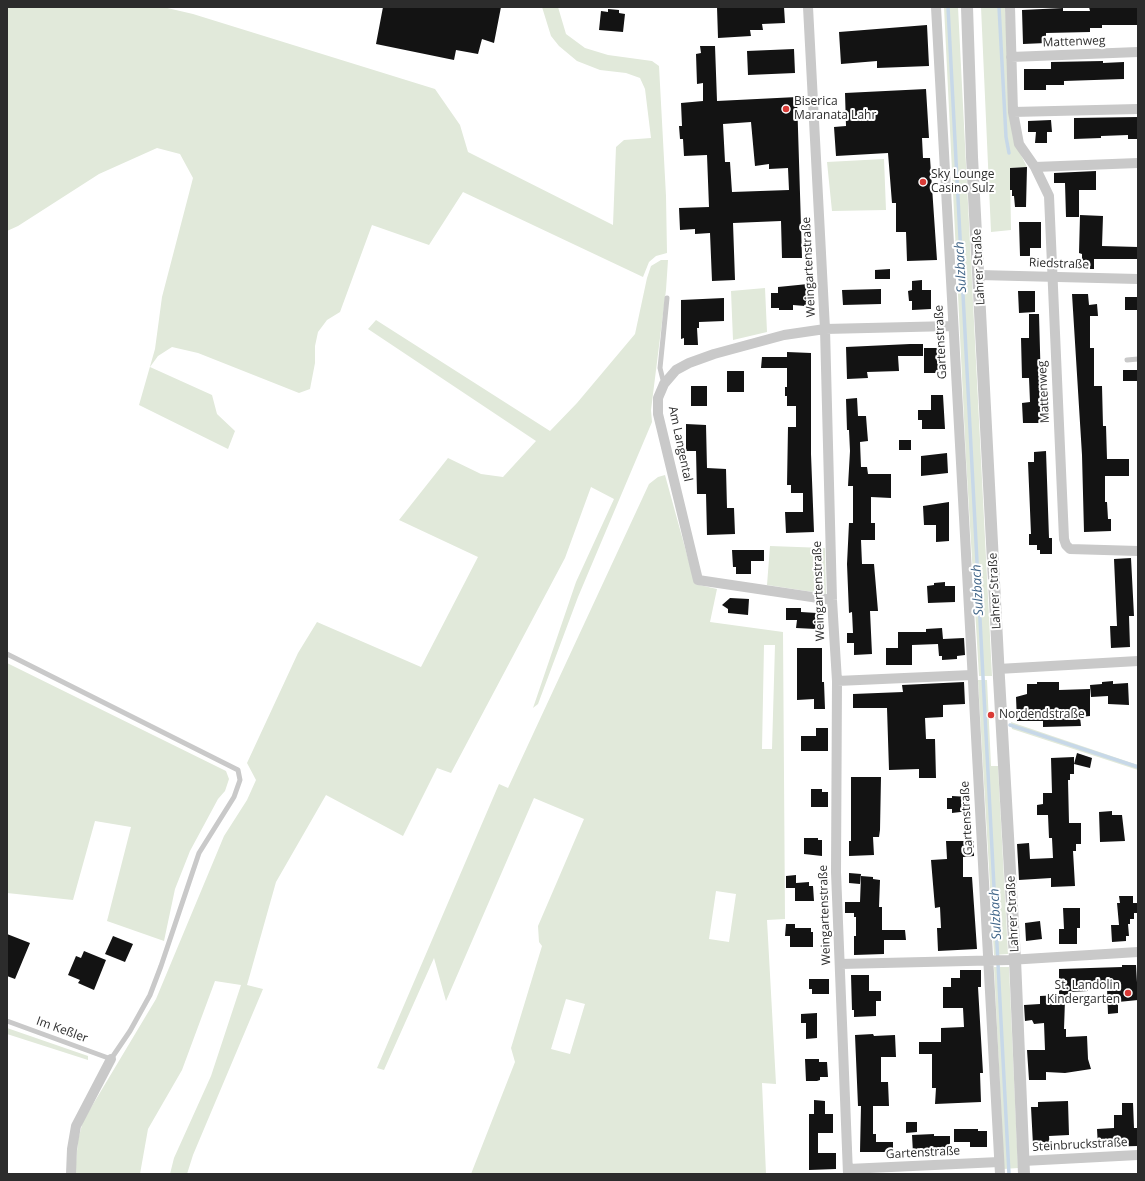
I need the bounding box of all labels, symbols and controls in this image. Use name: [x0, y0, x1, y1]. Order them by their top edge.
street label: Mattenweg: [1042, 34, 1106, 50]
place label: Biserica Maranata Lahr: [794, 95, 876, 123]
marker: Biserica Maranata Lahr: [781, 104, 791, 114]
place label: Sky Lounge Casino Sulz: [931, 168, 994, 196]
marker: Sky Lounge Casino Sulz: [918, 177, 928, 187]
street label: Weingartenstraße: [799, 216, 819, 318]
street label: Lahrer Straße: [970, 228, 988, 306]
water label: Sulzbach: [952, 241, 970, 293]
street label: Riedstraße: [1029, 256, 1089, 272]
street label: Gartenstraße: [932, 304, 950, 380]
street label: Mattenweg: [1035, 360, 1053, 424]
street label: Am Langental: [665, 405, 695, 483]
street label: Weingartenstraße: [810, 541, 828, 641]
street label: Lahrer Straße: [986, 552, 1004, 630]
water label: Sulzbach: [969, 564, 987, 616]
place label: Nordendstraße: [999, 708, 1085, 722]
marker: Nordendstraße: [986, 710, 996, 720]
street label: Gartenstraße: [958, 780, 976, 856]
street label: Weingartenstraße: [816, 865, 834, 965]
street label: Lahrer Straße: [1004, 875, 1022, 953]
water label: Sulzbach: [987, 888, 1005, 940]
place label: St. Landolin Kindergarten: [1047, 979, 1120, 1007]
marker: St. Landolin Kindergarten: [1123, 988, 1133, 998]
street label: Im Keßler: [34, 1014, 90, 1046]
street label: Steinbruckstraße: [1032, 1135, 1128, 1155]
street label: Gartenstraße: [885, 1144, 961, 1162]

